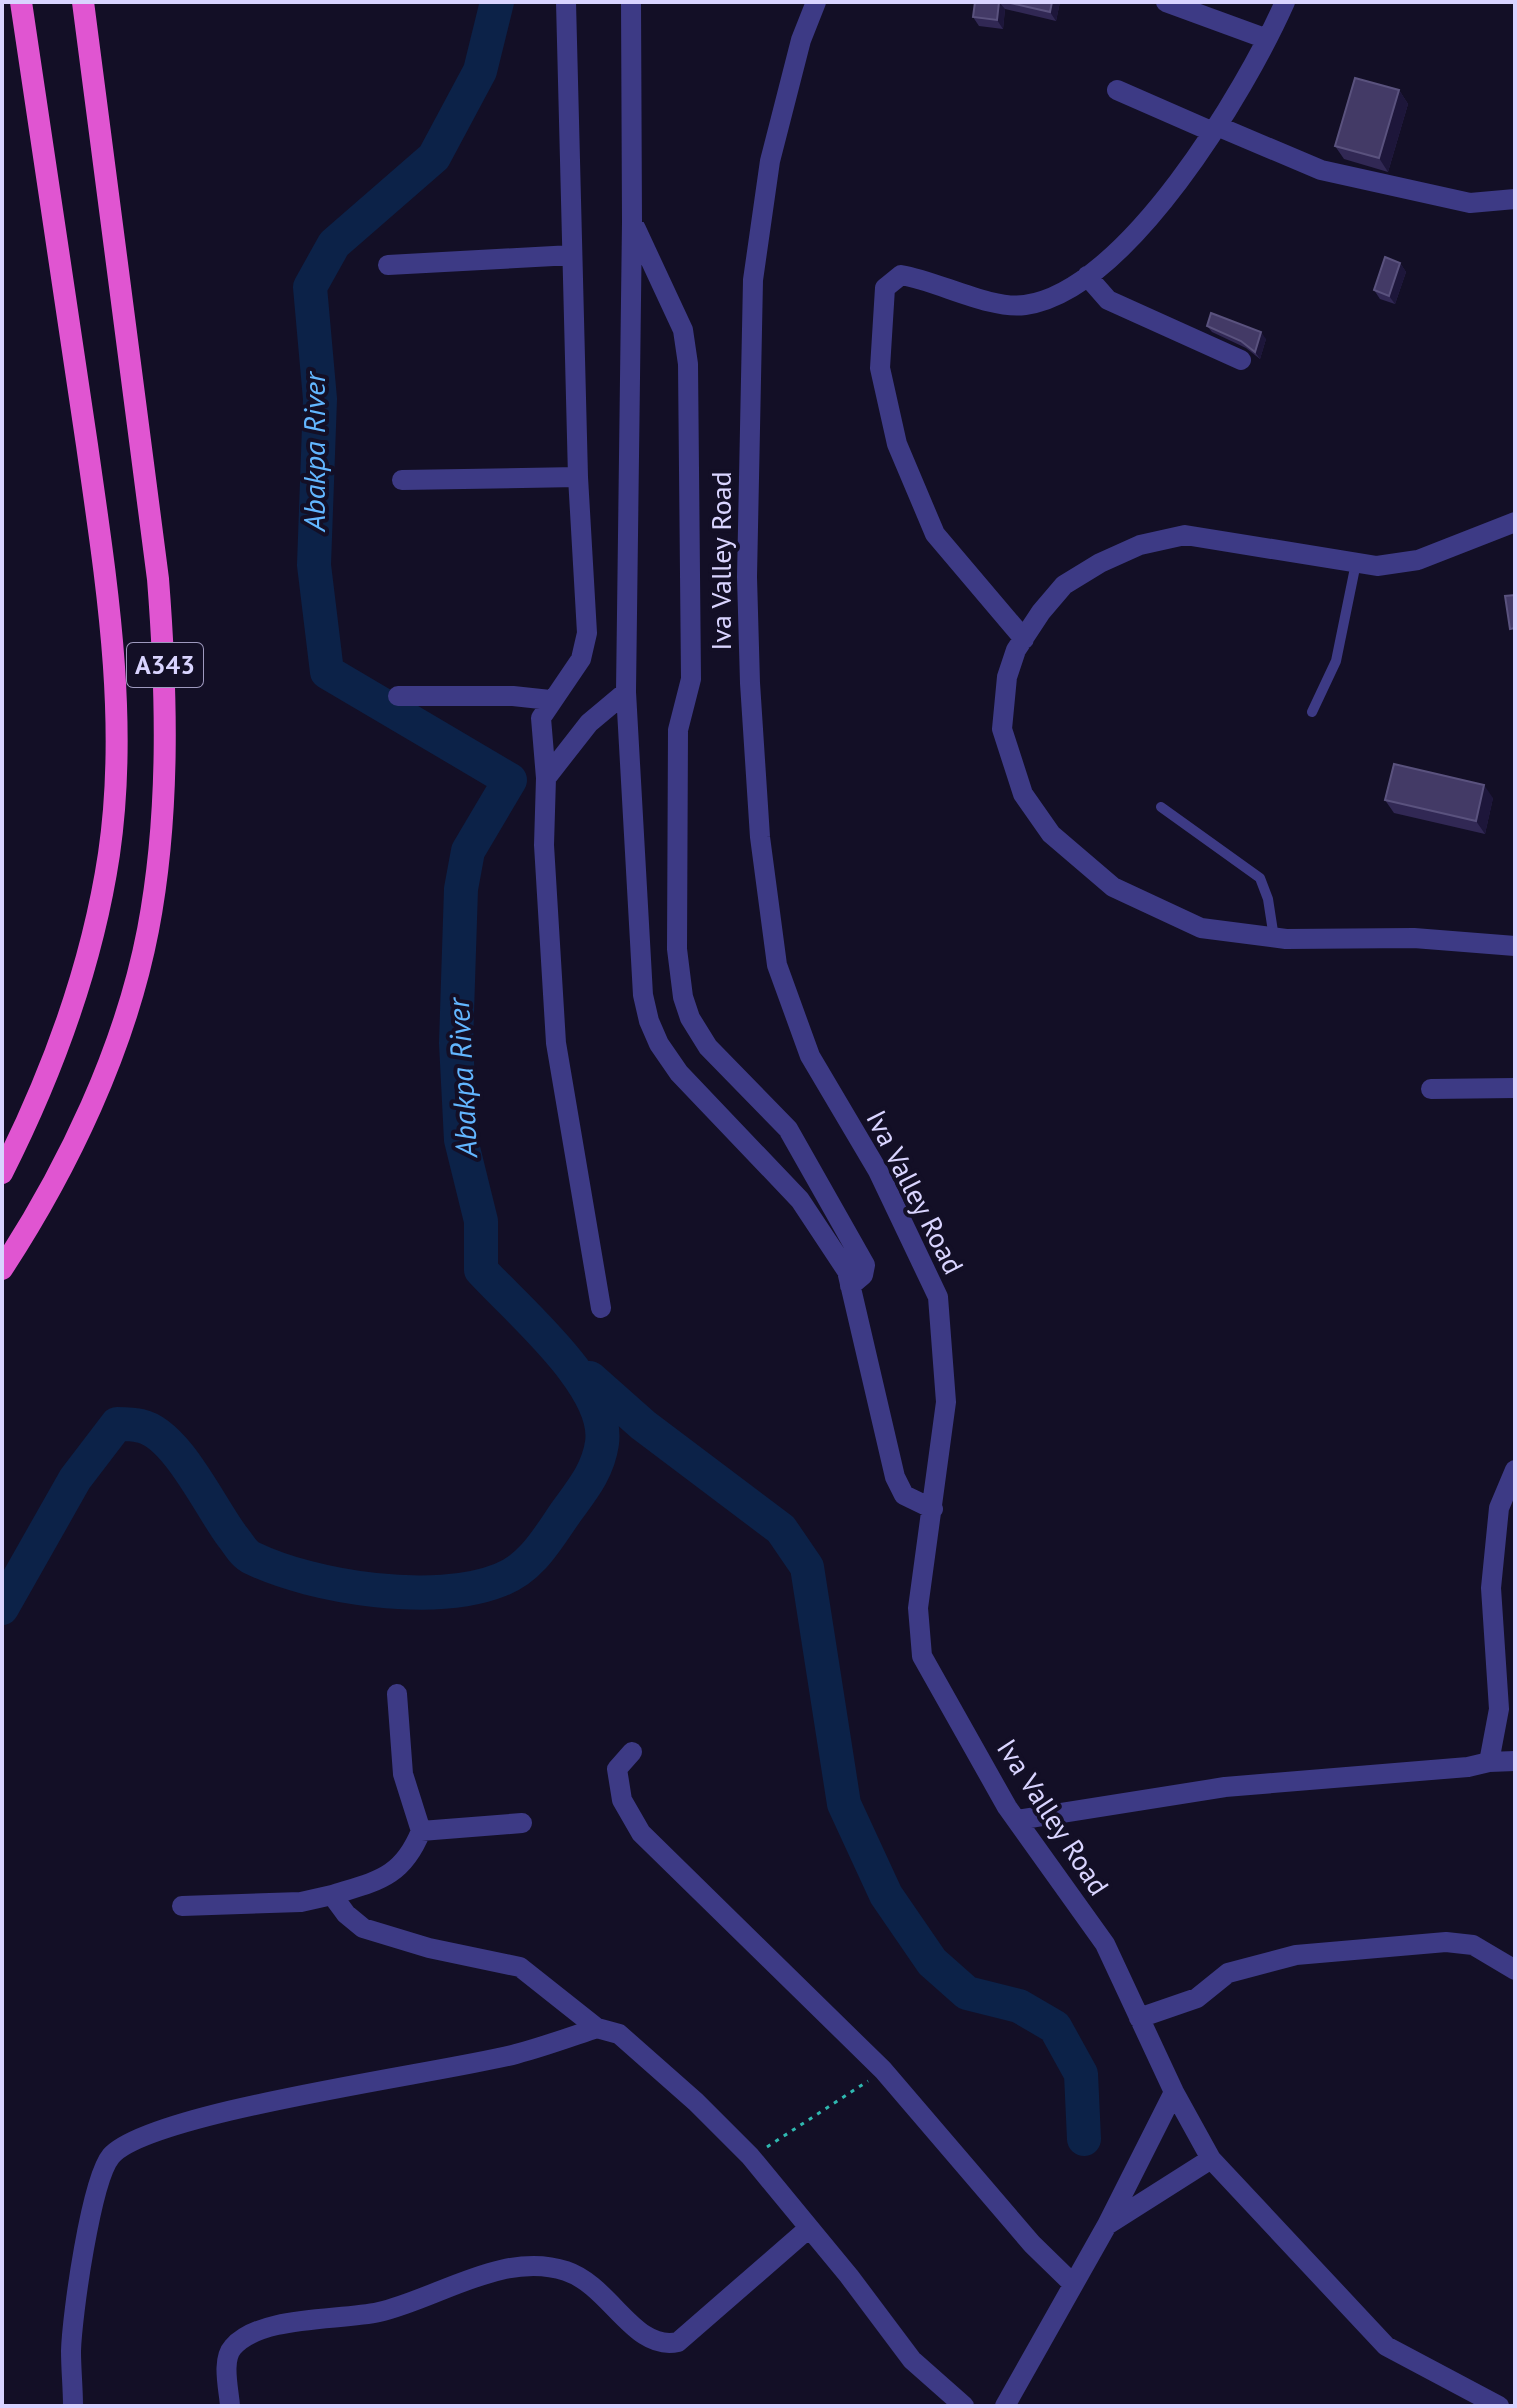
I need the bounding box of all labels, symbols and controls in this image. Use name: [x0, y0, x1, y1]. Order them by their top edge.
water label: Abakpa River: [294, 370, 333, 533]
street label: Iva Valley Road: [702, 471, 739, 651]
road number: A343: [127, 643, 203, 687]
water label: Abakpa River: [438, 995, 485, 1160]
street label: Iva Valley Road: [858, 1103, 973, 1280]
street label: Iva Valley Road: [989, 1731, 1118, 1902]

